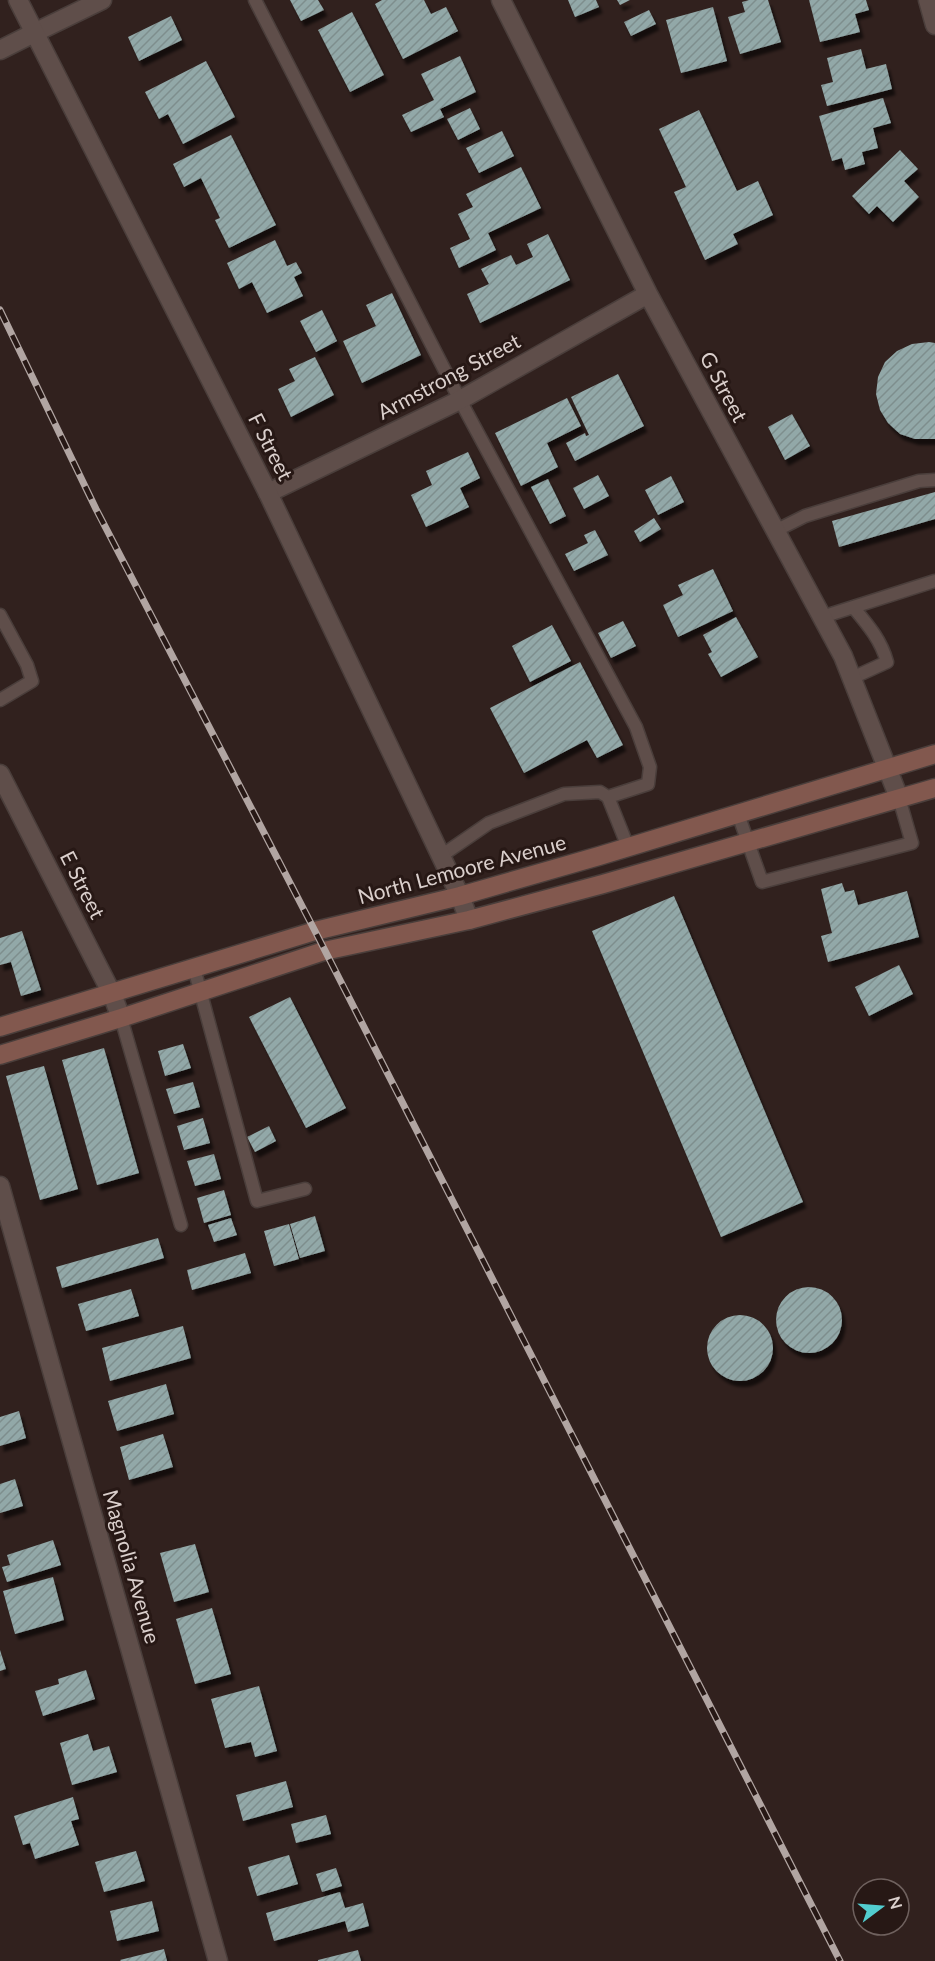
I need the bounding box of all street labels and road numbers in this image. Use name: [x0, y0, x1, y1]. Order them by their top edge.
street label: Armstrong Street: [373, 327, 524, 424]
street label: G Street: [695, 347, 753, 426]
street label: F Street: [244, 409, 299, 485]
street label: North Lemoore Avenue: [355, 829, 568, 908]
street label: E Street: [56, 846, 111, 923]
street label: Magnolia Avenue: [99, 1487, 166, 1646]

